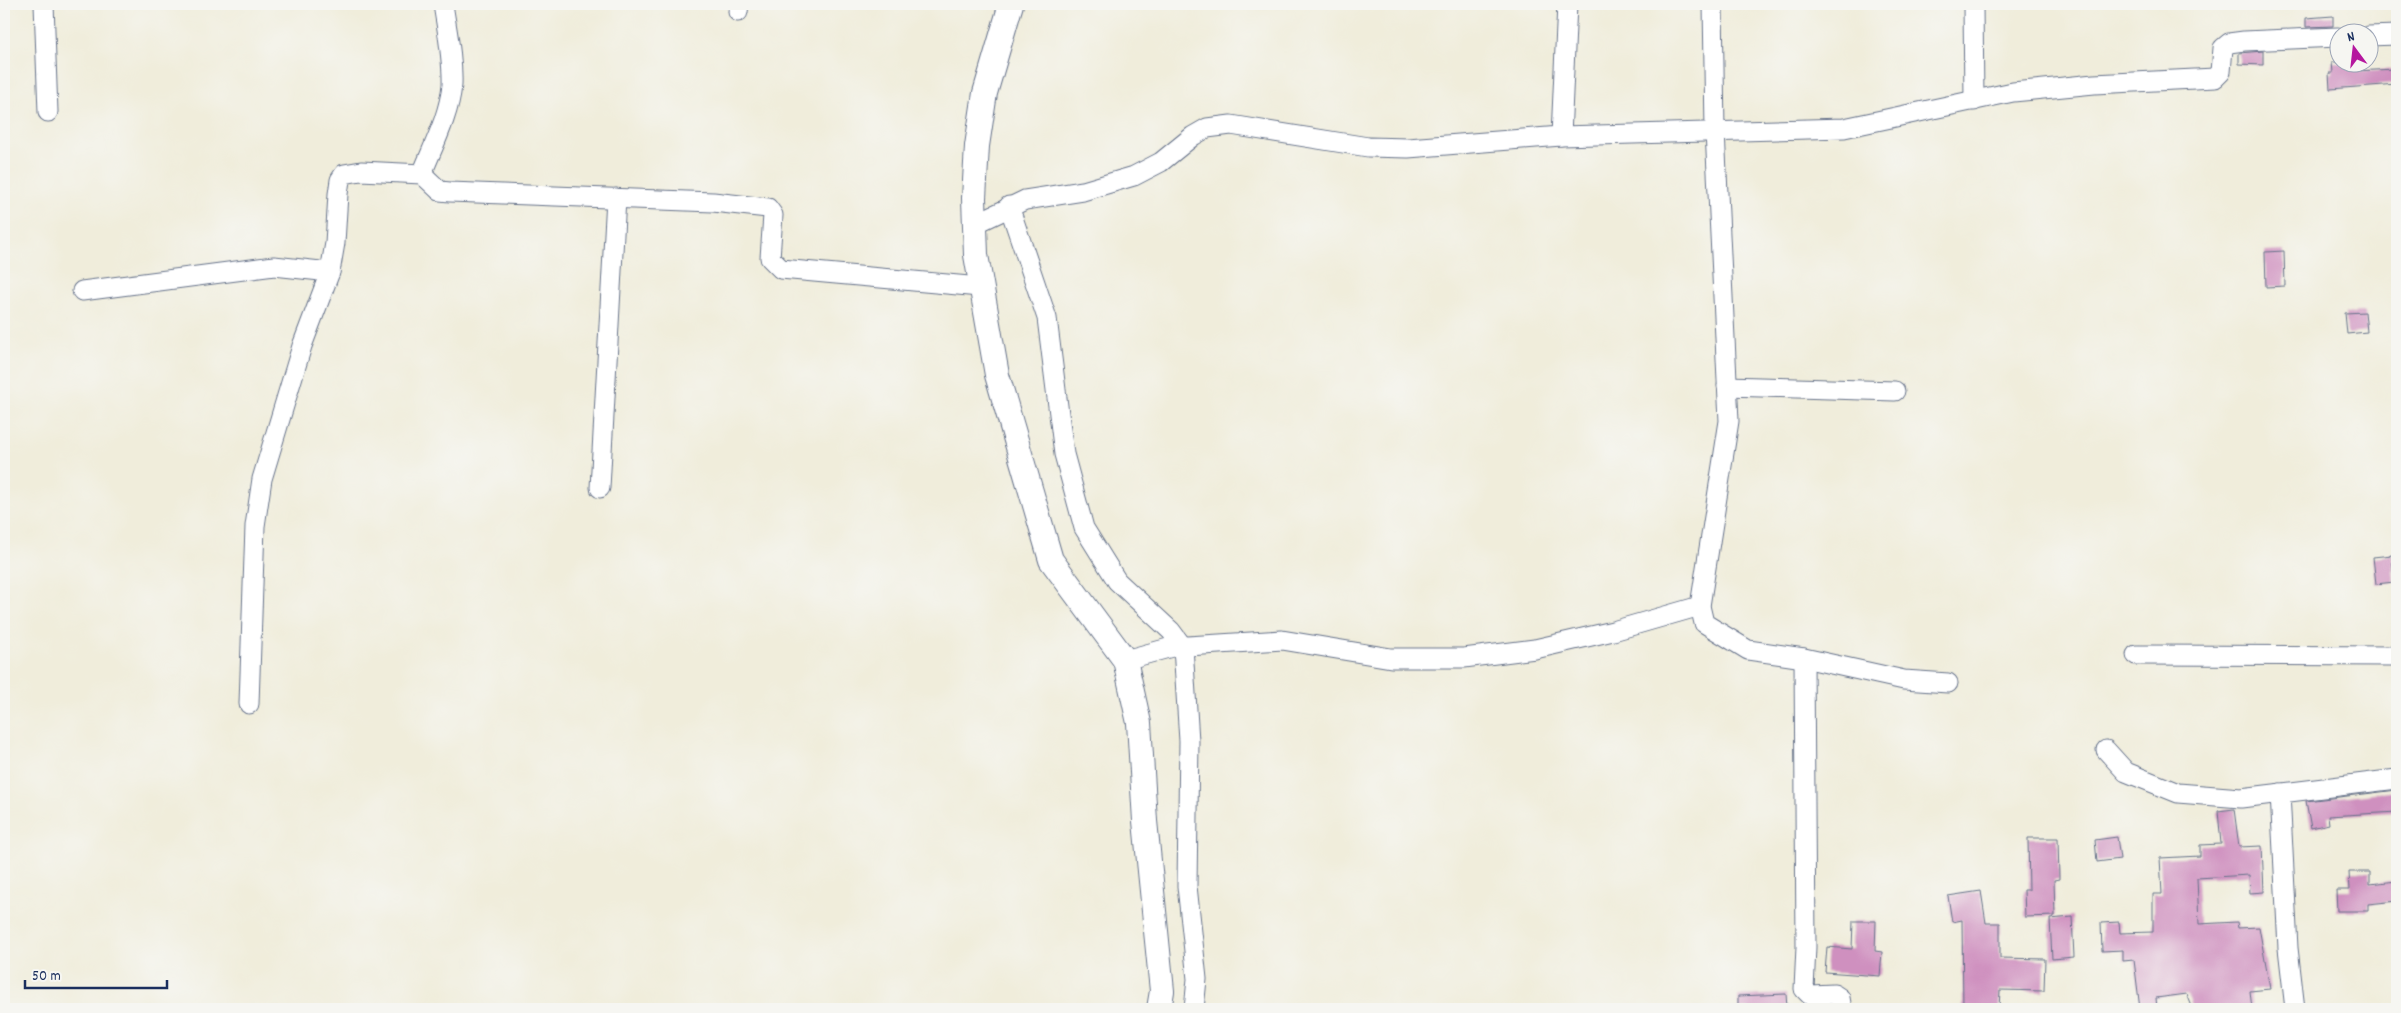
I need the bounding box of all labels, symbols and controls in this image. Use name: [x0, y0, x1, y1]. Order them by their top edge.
north arrow: [2328, 22, 2378, 72]
text: N: [2345, 27, 2357, 48]
scale bar: [25, 958, 168, 990]
text: 50 m: [32, 966, 61, 988]

